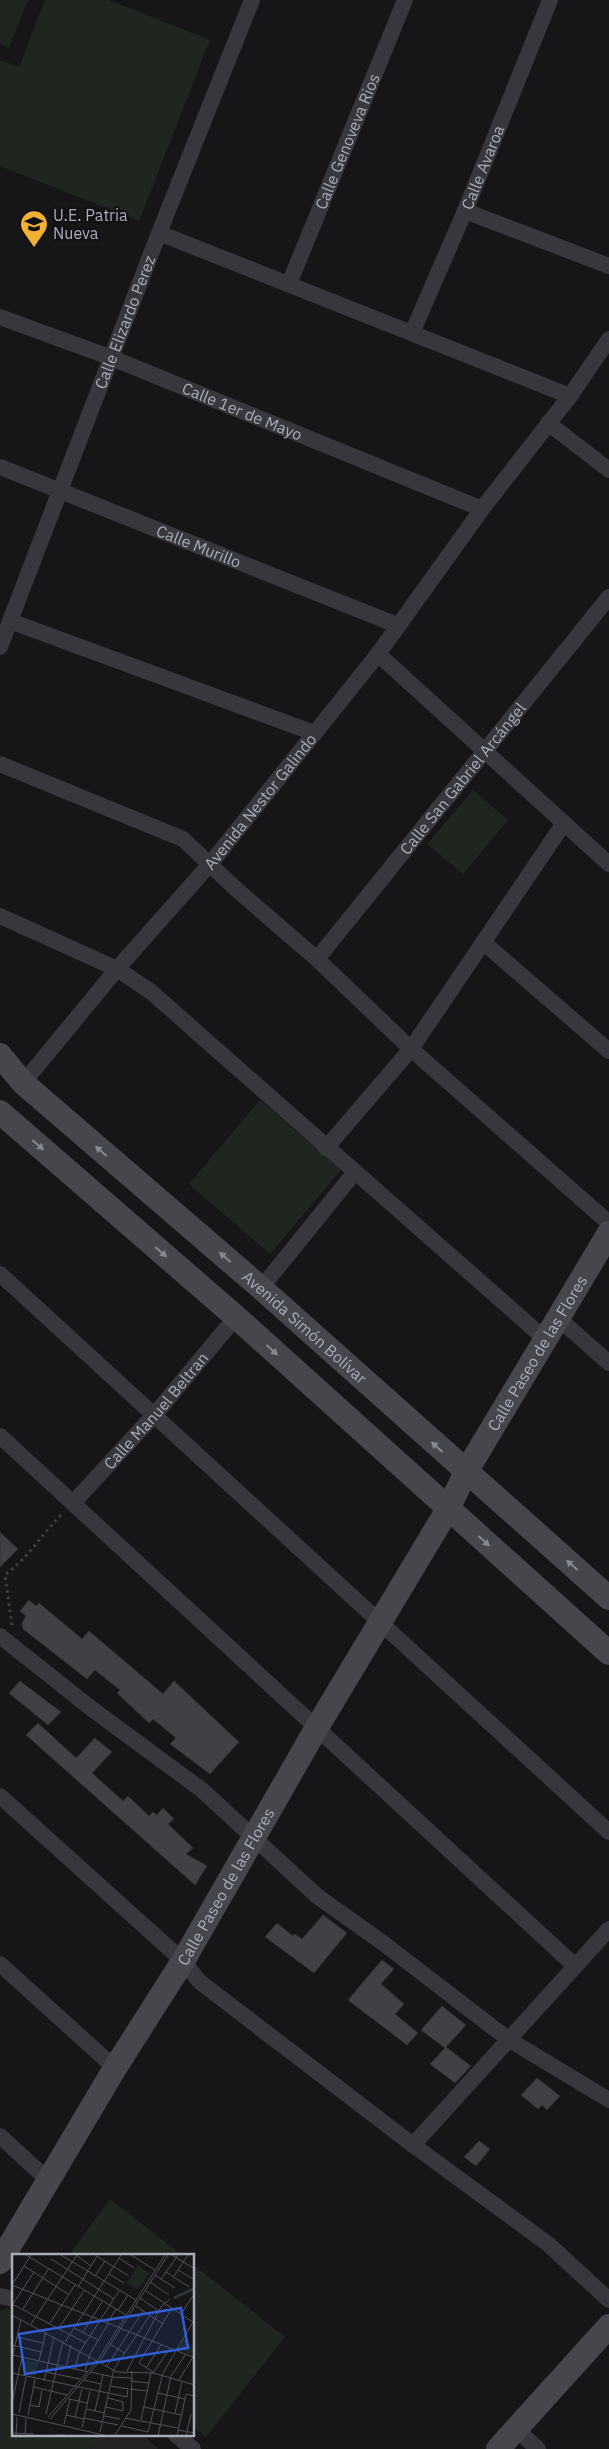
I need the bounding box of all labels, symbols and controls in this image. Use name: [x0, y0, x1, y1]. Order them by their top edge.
street label: Calle Genoveva Rios: [311, 71, 384, 212]
street label: Calle Avaroa: [457, 122, 509, 213]
place label: U.E. Patria Nueva: [53, 205, 128, 243]
school or university icon: U.E. Patria Nueva: [19, 209, 49, 248]
street label: Calle Elizardo Perez: [90, 253, 159, 392]
street label: Calle 1er de Mayo: [179, 378, 305, 445]
street label: Calle Murillo: [154, 520, 244, 572]
street label: Calle San Gabriel Arcángel: [395, 698, 530, 858]
street label: Avenida Nestor Galindo: [199, 729, 320, 874]
one-way arrow: [32, 1140, 45, 1151]
one-way arrow: [95, 1145, 108, 1156]
one-way arrow: [155, 1246, 167, 1257]
one-way arrow: [218, 1251, 231, 1262]
street label: Avenida Simón Bolívar: [238, 1266, 371, 1388]
street label: Calle Paseo de las Flores: [483, 1272, 591, 1435]
one-way arrow: [266, 1344, 278, 1356]
street label: Calle Manuel Beltran: [99, 1348, 212, 1473]
one-way arrow: [431, 1441, 444, 1452]
one-way arrow: [477, 1535, 489, 1547]
one-way arrow: [566, 1560, 579, 1571]
street label: Calle Paseo de las Flores: [173, 1804, 279, 1969]
inset map: [12, 2254, 195, 2436]

